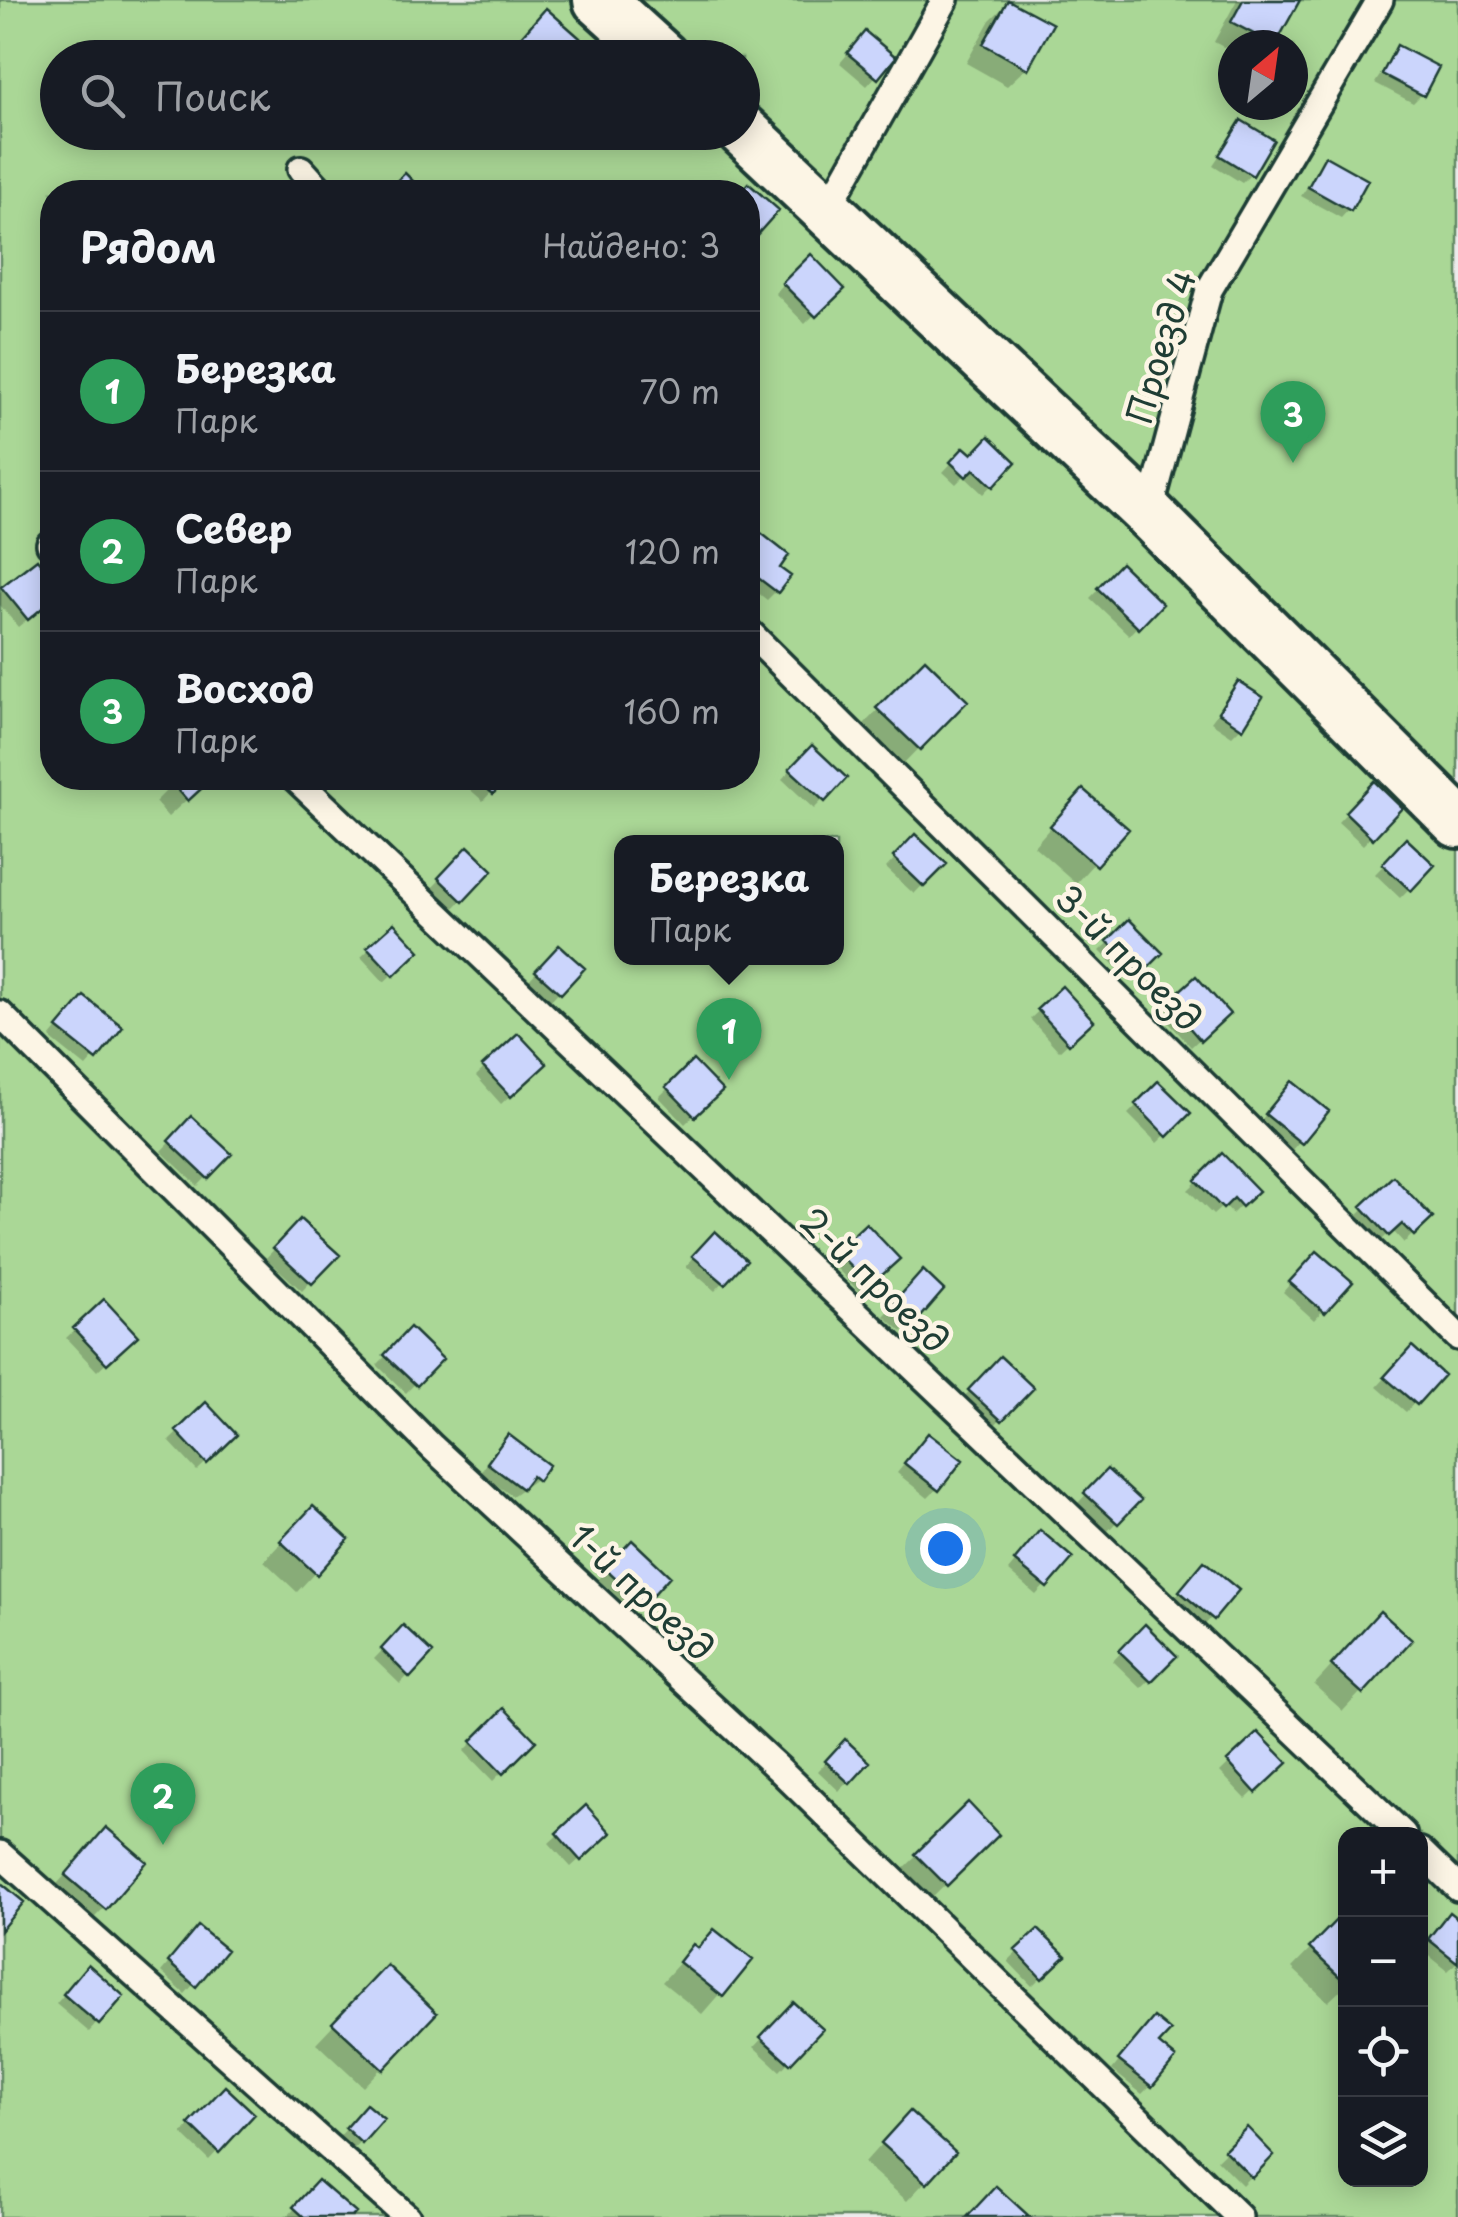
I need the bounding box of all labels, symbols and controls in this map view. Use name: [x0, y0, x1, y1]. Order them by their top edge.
north arrow: [1218, 30, 1308, 120]
search box: [40, 40, 760, 150]
text: Поиск: [155, 67, 270, 124]
icon: search: [75, 68, 130, 123]
text: Рядом: [80, 214, 217, 277]
text: Найдено: 3: [542, 221, 720, 269]
street label: Проезд 4: [1111, 263, 1208, 430]
text: Березка: [175, 339, 336, 396]
text: 1: [105, 367, 120, 415]
text: 70 m: [640, 367, 720, 415]
pin: 3: [1260, 380, 1326, 463]
text: Парк: [175, 396, 258, 444]
text: Север: [175, 499, 292, 556]
text: 2: [101, 527, 124, 575]
text: 120 m: [625, 527, 720, 575]
text: Парк: [175, 556, 258, 604]
text: Восход: [175, 659, 314, 716]
text: 3: [102, 687, 123, 735]
text: 160 m: [624, 687, 720, 735]
text: Парк: [175, 716, 258, 764]
popup: [614, 835, 844, 965]
text: Березка: [649, 848, 810, 905]
street label: 3-й проезд: [1044, 872, 1215, 1043]
text: Парк: [649, 905, 731, 953]
pin: 1: [696, 998, 762, 1080]
street label: 2-й проезд: [789, 1194, 963, 1364]
street label: 1-й проезд: [558, 1510, 727, 1672]
your location: [920, 1523, 971, 1574]
pin: 2: [130, 1762, 196, 1845]
map controls: [1338, 1827, 1428, 2187]
button: +: [1338, 1827, 1428, 1917]
button: −: [1338, 1917, 1428, 2007]
button: locate: [1338, 2007, 1428, 2097]
button: layers: [1338, 2097, 1428, 2187]

